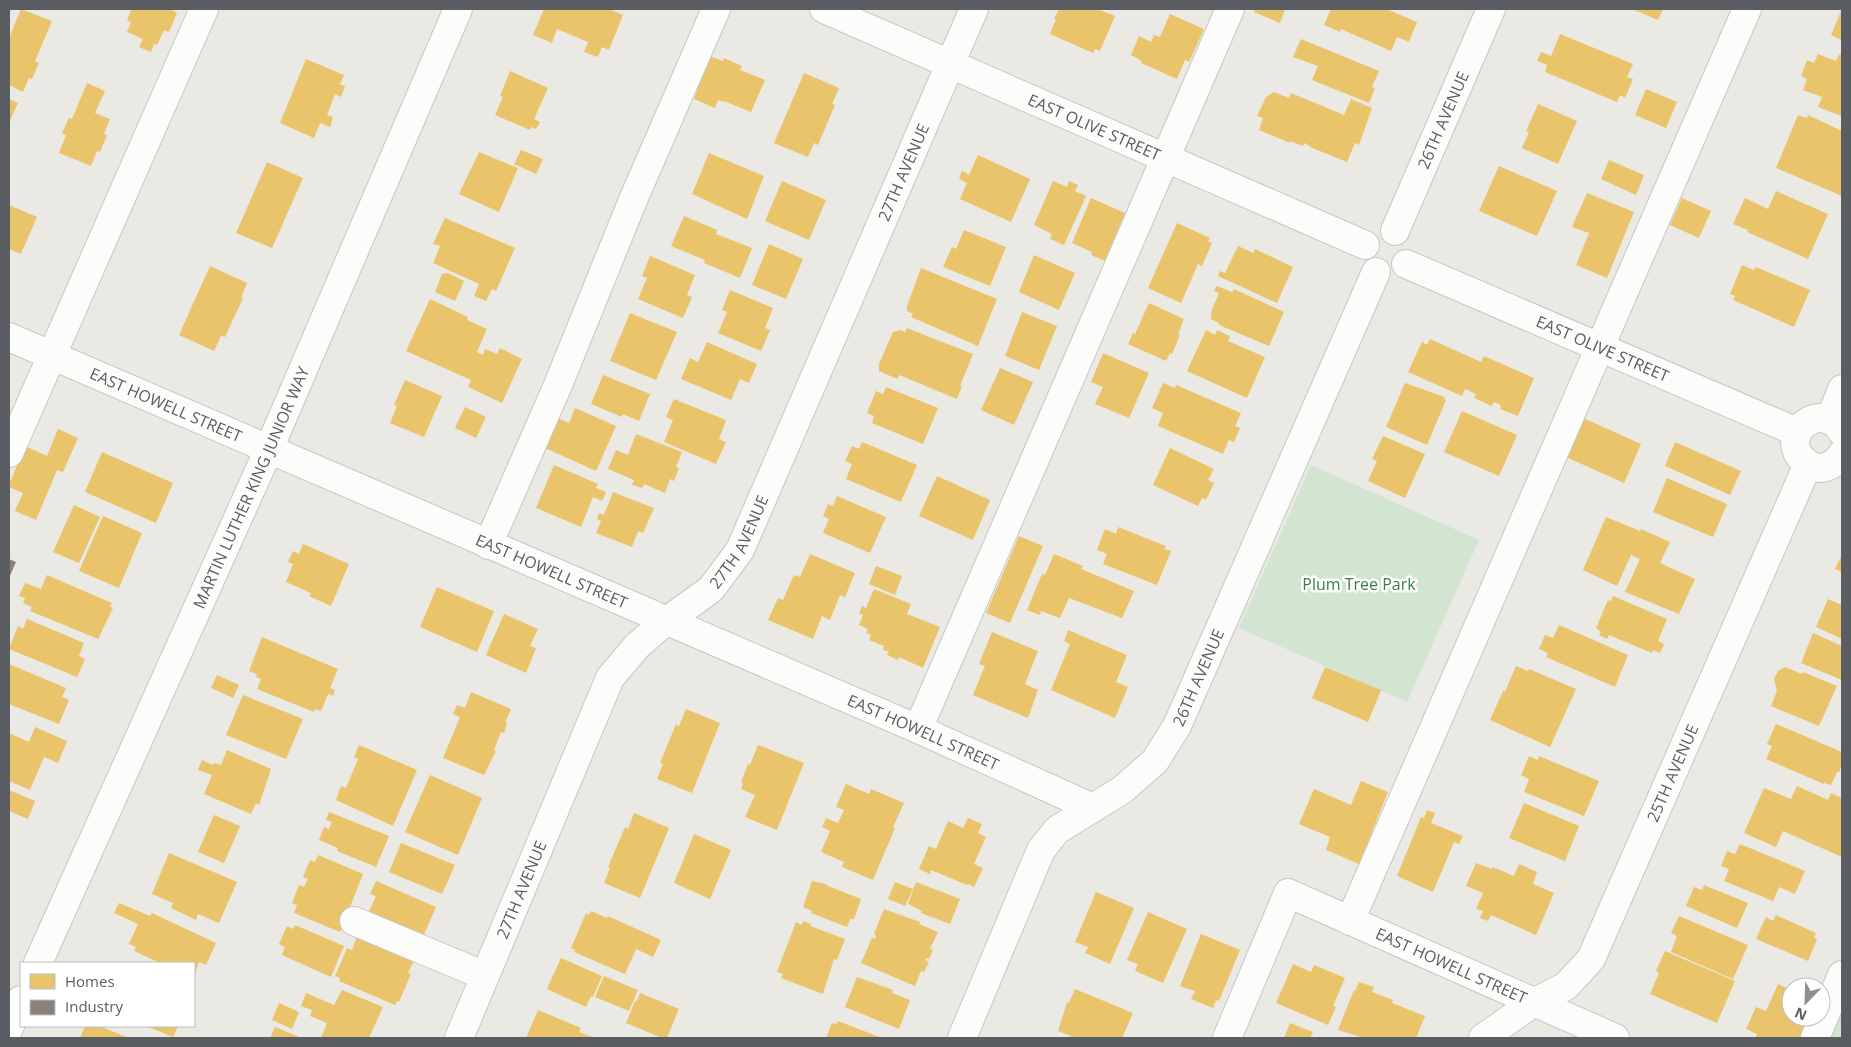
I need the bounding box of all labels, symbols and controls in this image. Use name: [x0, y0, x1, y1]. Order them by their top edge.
street label: 26TH AVENUE: [1412, 68, 1474, 172]
street label: EAST OLIVE STREET: [1025, 88, 1164, 166]
street label: 27TH AVENUE: [873, 120, 934, 224]
street label: EAST OLIVE STREET: [1533, 310, 1673, 387]
street label: EAST HOWELL STREET: [87, 362, 246, 447]
street label: MARTIN LUTHER KING JUNIOR WAY: [188, 363, 314, 612]
street label: 27TH AVENUE: [704, 492, 773, 593]
street label: EAST HOWELL STREET: [472, 529, 631, 614]
park label: Plum Tree Park: [1302, 573, 1416, 595]
street label: 26TH AVENUE: [1167, 625, 1229, 730]
street label: EAST HOWELL STREET: [844, 689, 1003, 775]
street label: 25TH AVENUE: [1642, 721, 1704, 825]
street label: 27TH AVENUE: [491, 837, 552, 942]
street label: EAST HOWELL STREET: [1372, 922, 1531, 1009]
legend: [20, 962, 195, 1027]
text: Homes: [65, 971, 115, 991]
north arrow: [1781, 977, 1831, 1027]
text: Industry: [65, 996, 123, 1016]
text: N: [1792, 1003, 1810, 1025]

